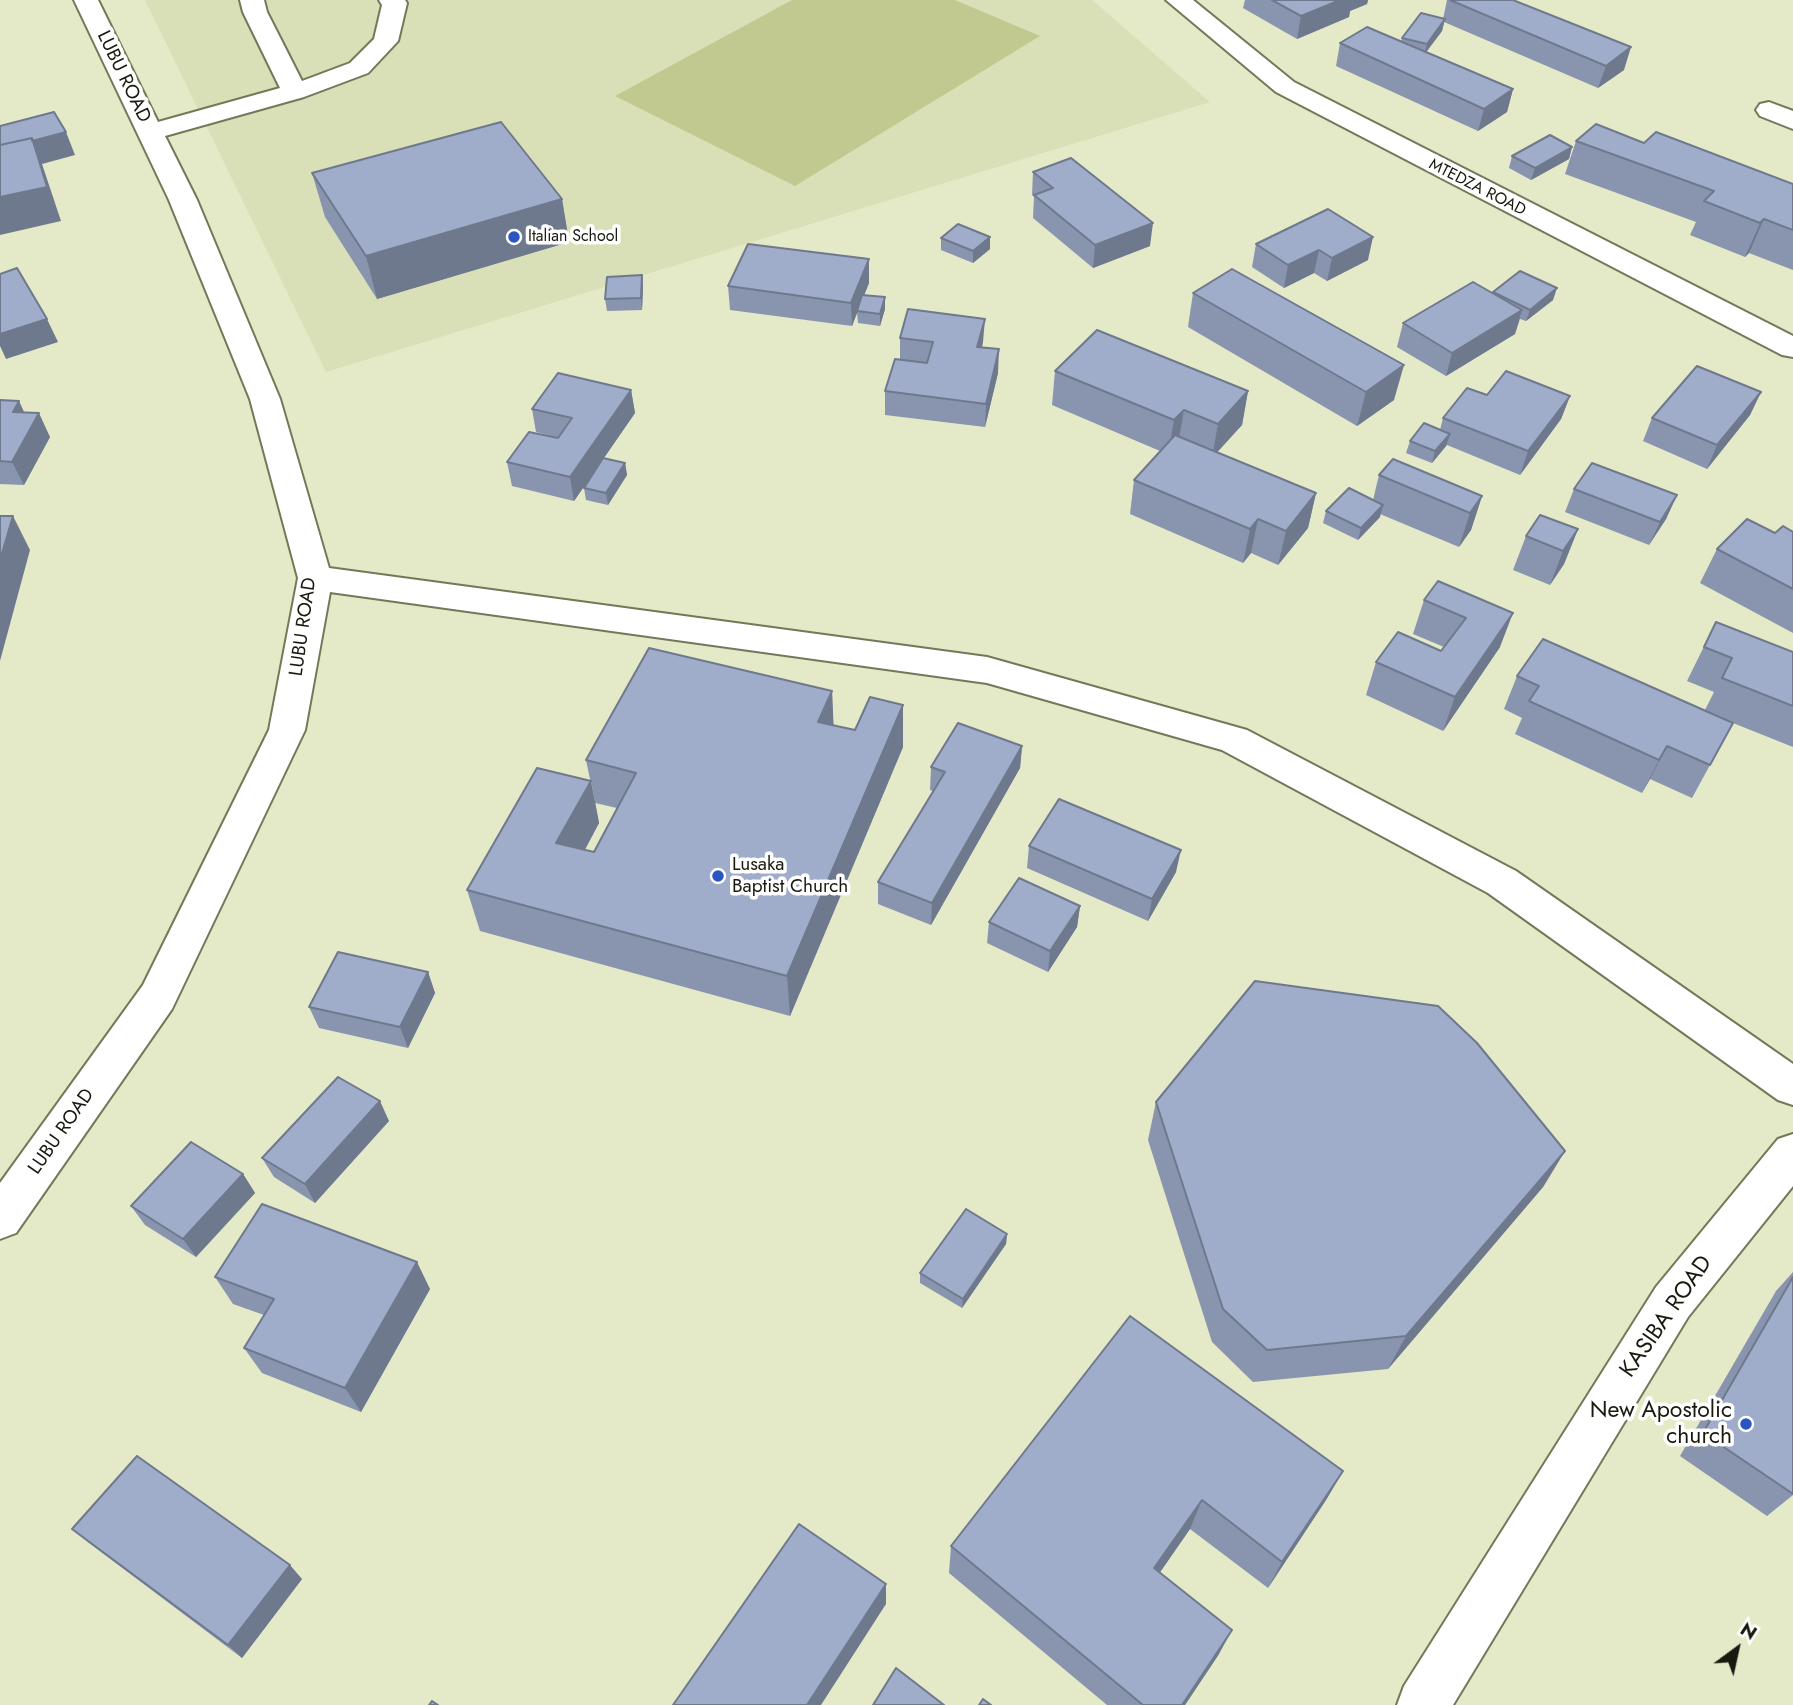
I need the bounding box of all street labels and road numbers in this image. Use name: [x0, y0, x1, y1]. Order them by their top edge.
street label: LUBU ROAD: [91, 27, 155, 127]
street label: MTEDZA ROAD: [1425, 155, 1529, 221]
street label: LUBU ROAD: [286, 576, 322, 678]
street label: LUBU ROAD: [24, 1085, 100, 1179]
street label: KASIBA ROAD: [1615, 1251, 1719, 1383]

